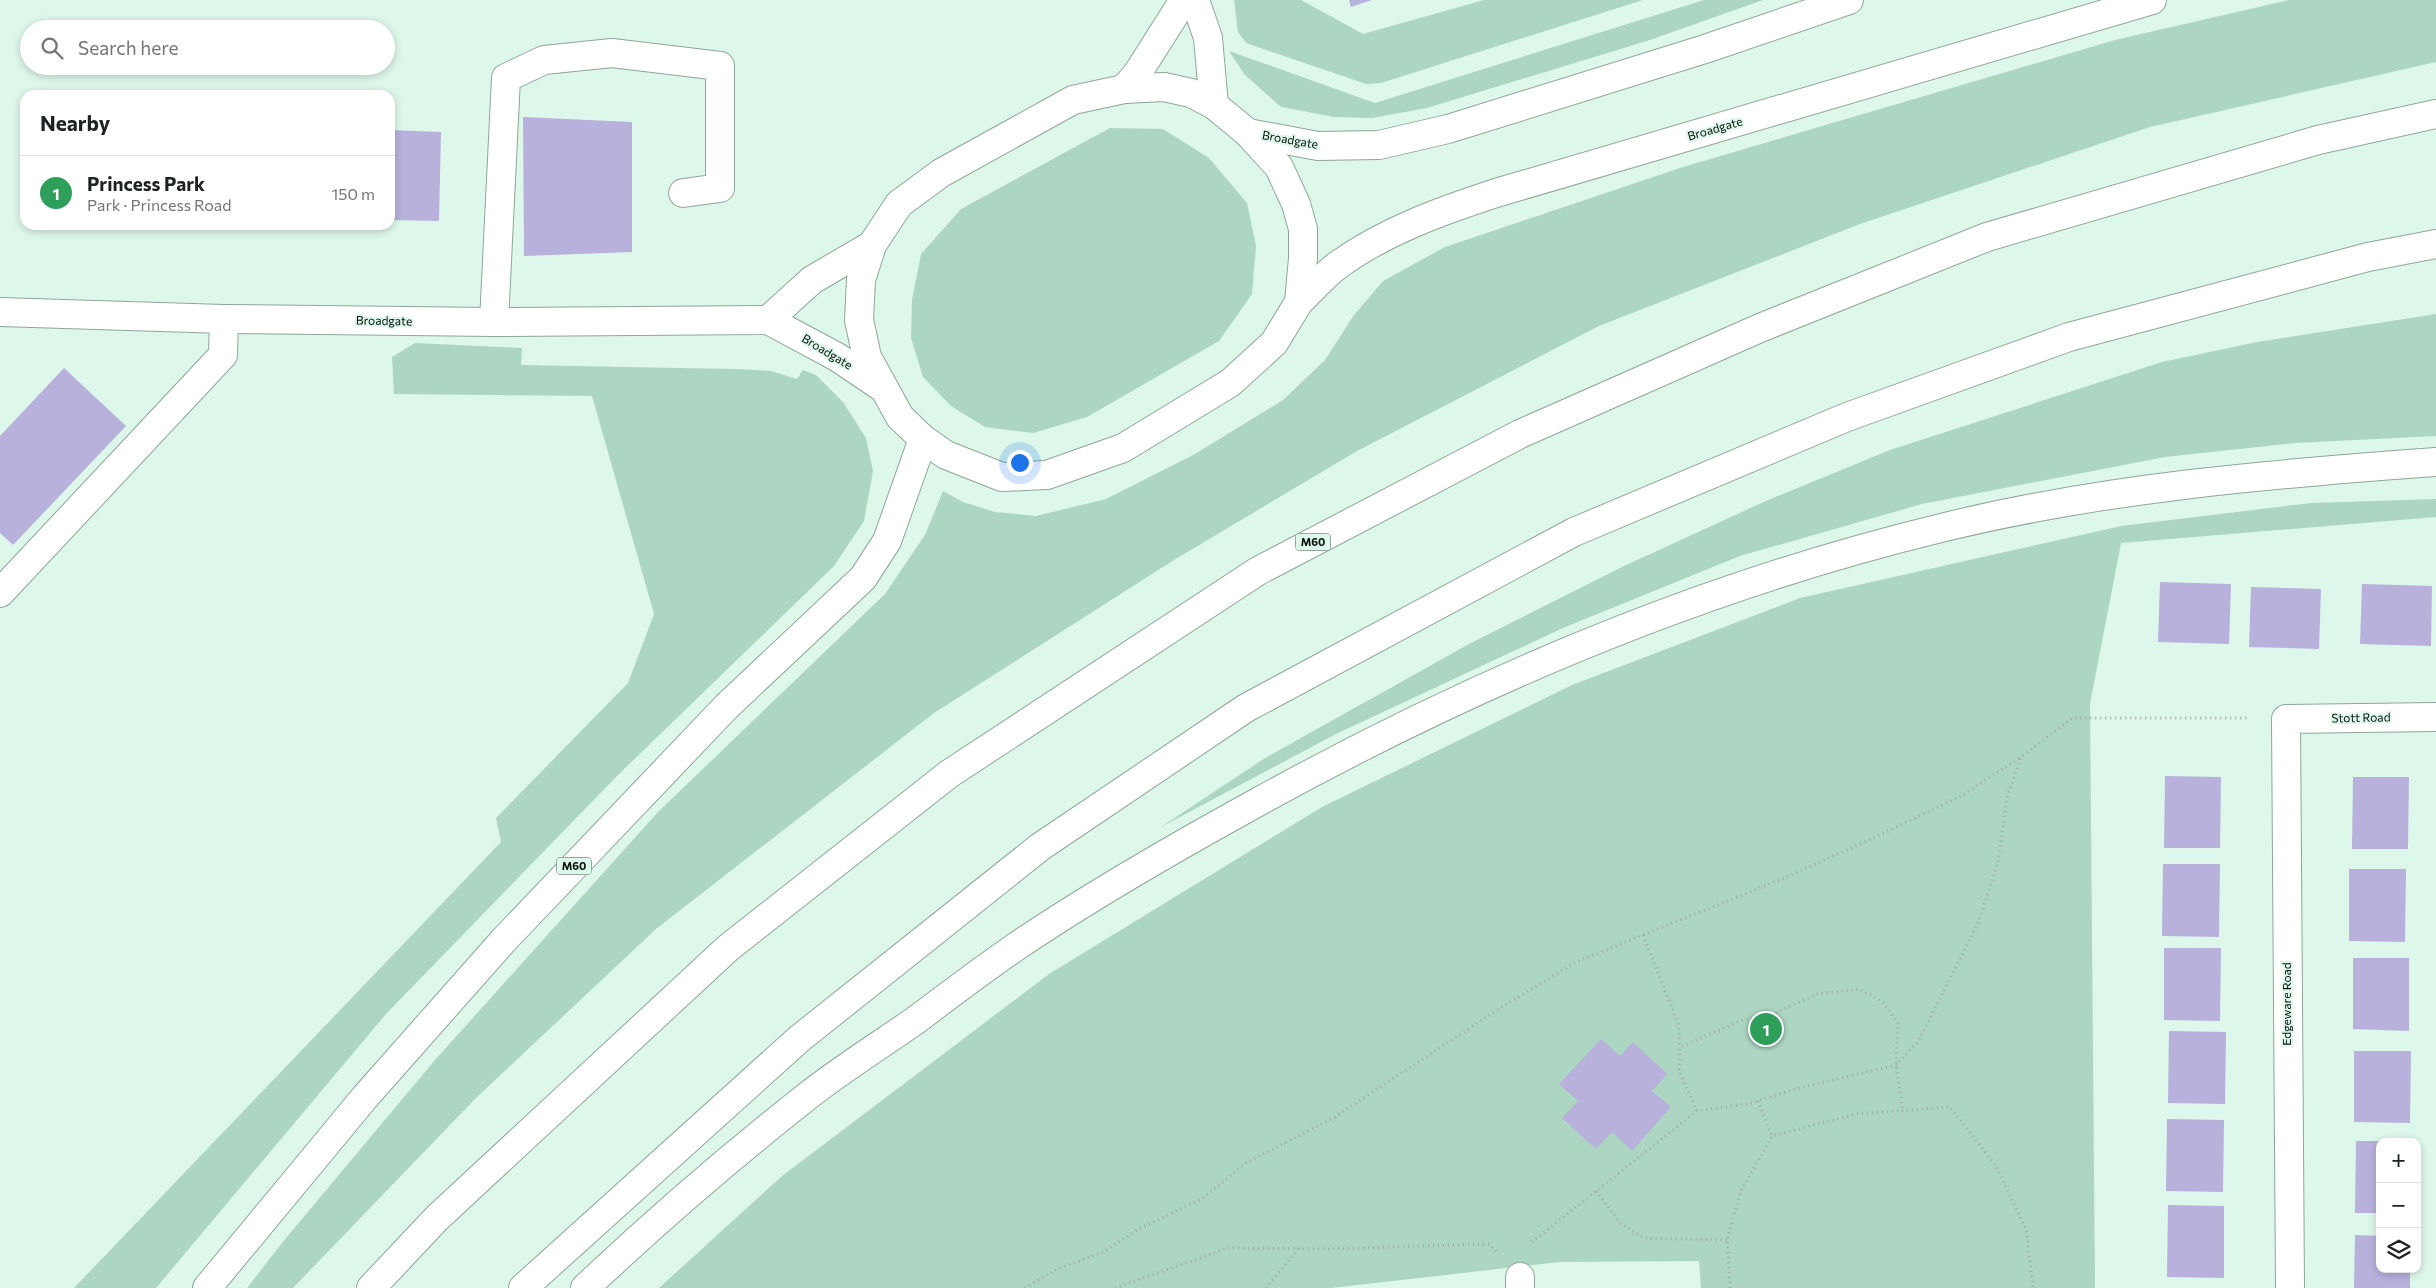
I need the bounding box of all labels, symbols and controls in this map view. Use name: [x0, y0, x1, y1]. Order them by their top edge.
search box: [20, 20, 395, 75]
icon: search: [38, 34, 66, 62]
text: Search here: [78, 36, 178, 59]
text: Nearby: [40, 110, 110, 135]
street label: Broadgate: [1686, 114, 1744, 143]
street label: Broadgate: [1261, 127, 1319, 151]
text: Princess Park: [87, 172, 205, 195]
text: 1: [52, 184, 60, 203]
text: 150 m: [332, 184, 375, 203]
text: Park · Princess Road: [87, 195, 231, 214]
street label: Broadgate: [356, 313, 412, 327]
street label: Broadgate: [800, 331, 855, 372]
your location: [1007, 450, 1033, 476]
road number: M60: [1296, 534, 1330, 550]
street label: Stott Road: [2331, 709, 2391, 725]
road number: M60: [556, 858, 592, 874]
street label: Edgeware Road: [2279, 962, 2293, 1046]
pin: 1: [1750, 1010, 1782, 1048]
map controls: [2376, 1138, 2421, 1273]
button: +: [2376, 1138, 2421, 1183]
button: −: [2376, 1183, 2421, 1228]
button: layers: [2376, 1228, 2421, 1273]

